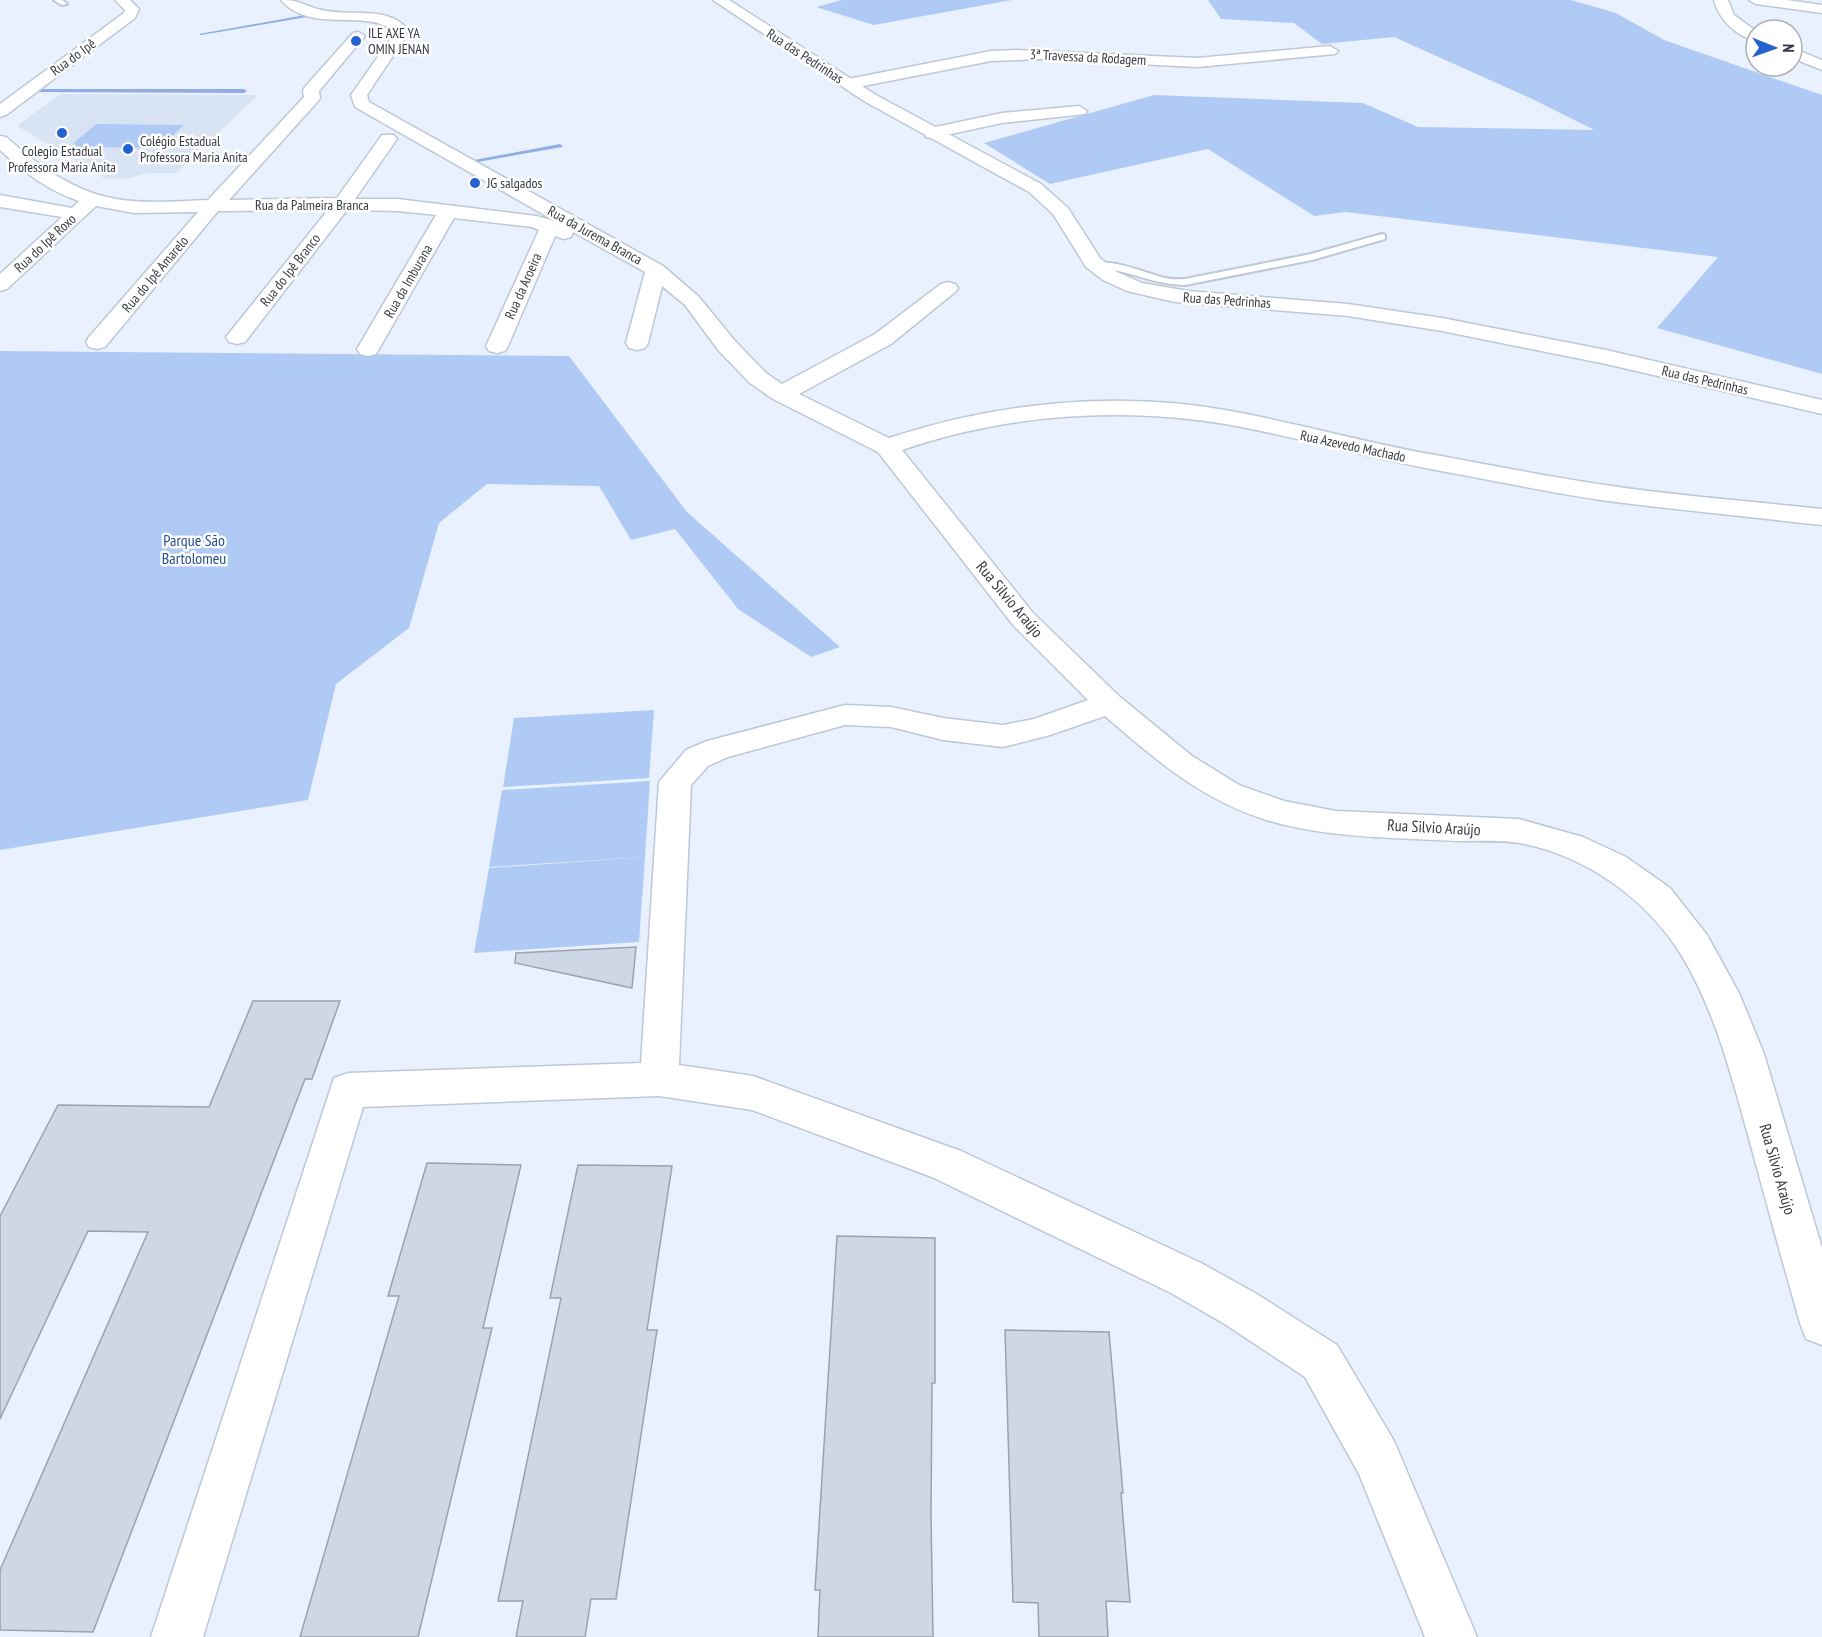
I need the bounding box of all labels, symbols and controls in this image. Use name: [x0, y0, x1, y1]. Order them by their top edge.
north arrow: [1744, 18, 1804, 78]
place label: ILE AXE YA OMIN JENAN: [368, 24, 429, 58]
street label: Rua das Pedrinhas: [763, 24, 847, 88]
street label: Rua do Ipê: [47, 34, 99, 79]
marker: ILE AXE YA OMIN JENAN: [349, 34, 363, 48]
text: N: [1779, 44, 1799, 53]
street label: 3ª Travessa da Rodagem: [1029, 45, 1147, 69]
marker: Colegio Estadual Professora Maria Anita: [55, 126, 69, 140]
place label: Colégio Estadual Professora Maria Anita: [140, 132, 248, 166]
place label: Colegio Estadual Professora Maria Anita: [8, 142, 116, 176]
marker: Colégio Estadual Professora Maria Anita: [121, 142, 135, 156]
place label: JG salgados: [486, 174, 543, 192]
marker: JG salgados: [468, 176, 482, 190]
street label: Rua da Palmeira Branca: [255, 196, 369, 214]
street label: Rua da Jurema Branca: [544, 202, 646, 268]
street label: Rua do Ipê Roxo: [10, 210, 80, 276]
street label: Rua do Ipê Branco: [256, 230, 324, 310]
street label: Rua do Ipê Amarelo: [118, 232, 192, 316]
street label: Rua da Imburana: [380, 241, 436, 321]
street label: Rua da Aroeira: [500, 250, 546, 322]
street label: Rua das Pedrinhas: [1182, 288, 1272, 312]
street label: Rua das Pedrinhas: [1660, 361, 1750, 399]
street label: Rua Azevedo Machado: [1299, 426, 1407, 466]
park label: Parque São Bartolomeu: [162, 530, 226, 568]
street label: Rua Silvio Araújo: [972, 557, 1048, 641]
street label: Rua Silvio Araújo: [1387, 815, 1481, 839]
street label: Rua Silvio Araújo: [1755, 1121, 1801, 1217]

